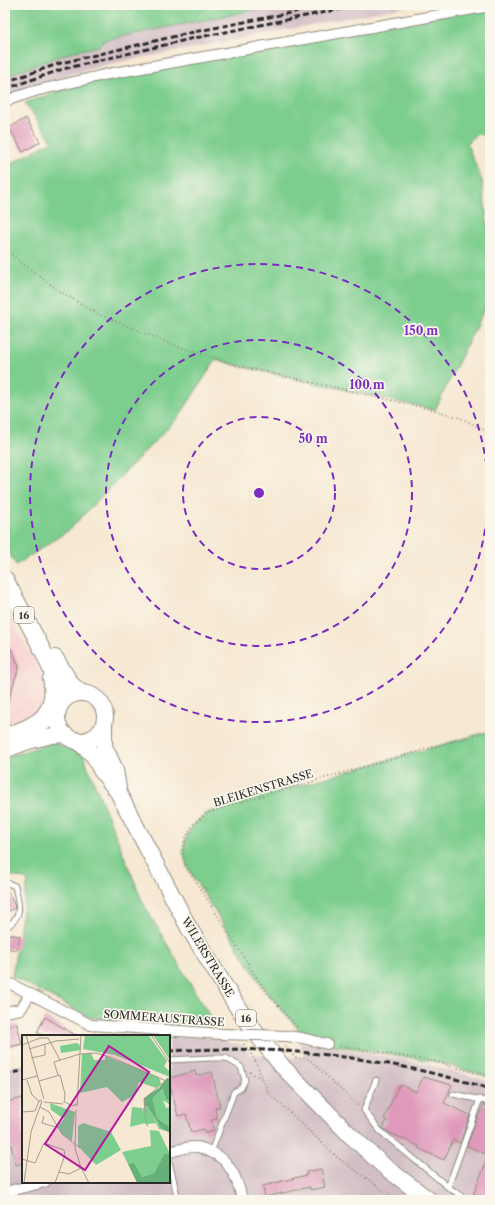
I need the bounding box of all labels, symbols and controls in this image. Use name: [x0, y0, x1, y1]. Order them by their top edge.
text: 150 m: [404, 323, 438, 338]
text: 100 m: [349, 377, 385, 392]
text: 50 m: [298, 431, 328, 446]
centre of rings: [252, 486, 266, 500]
road number: 16: [14, 607, 34, 623]
street label: BLEIKENSTRASSE: [211, 766, 315, 810]
street label: WILERSTRASSE: [178, 914, 238, 1000]
street label: SOMMERAUSTRASSE: [103, 1007, 225, 1029]
road number: 16: [236, 1010, 256, 1026]
inset map: [22, 1035, 170, 1183]

